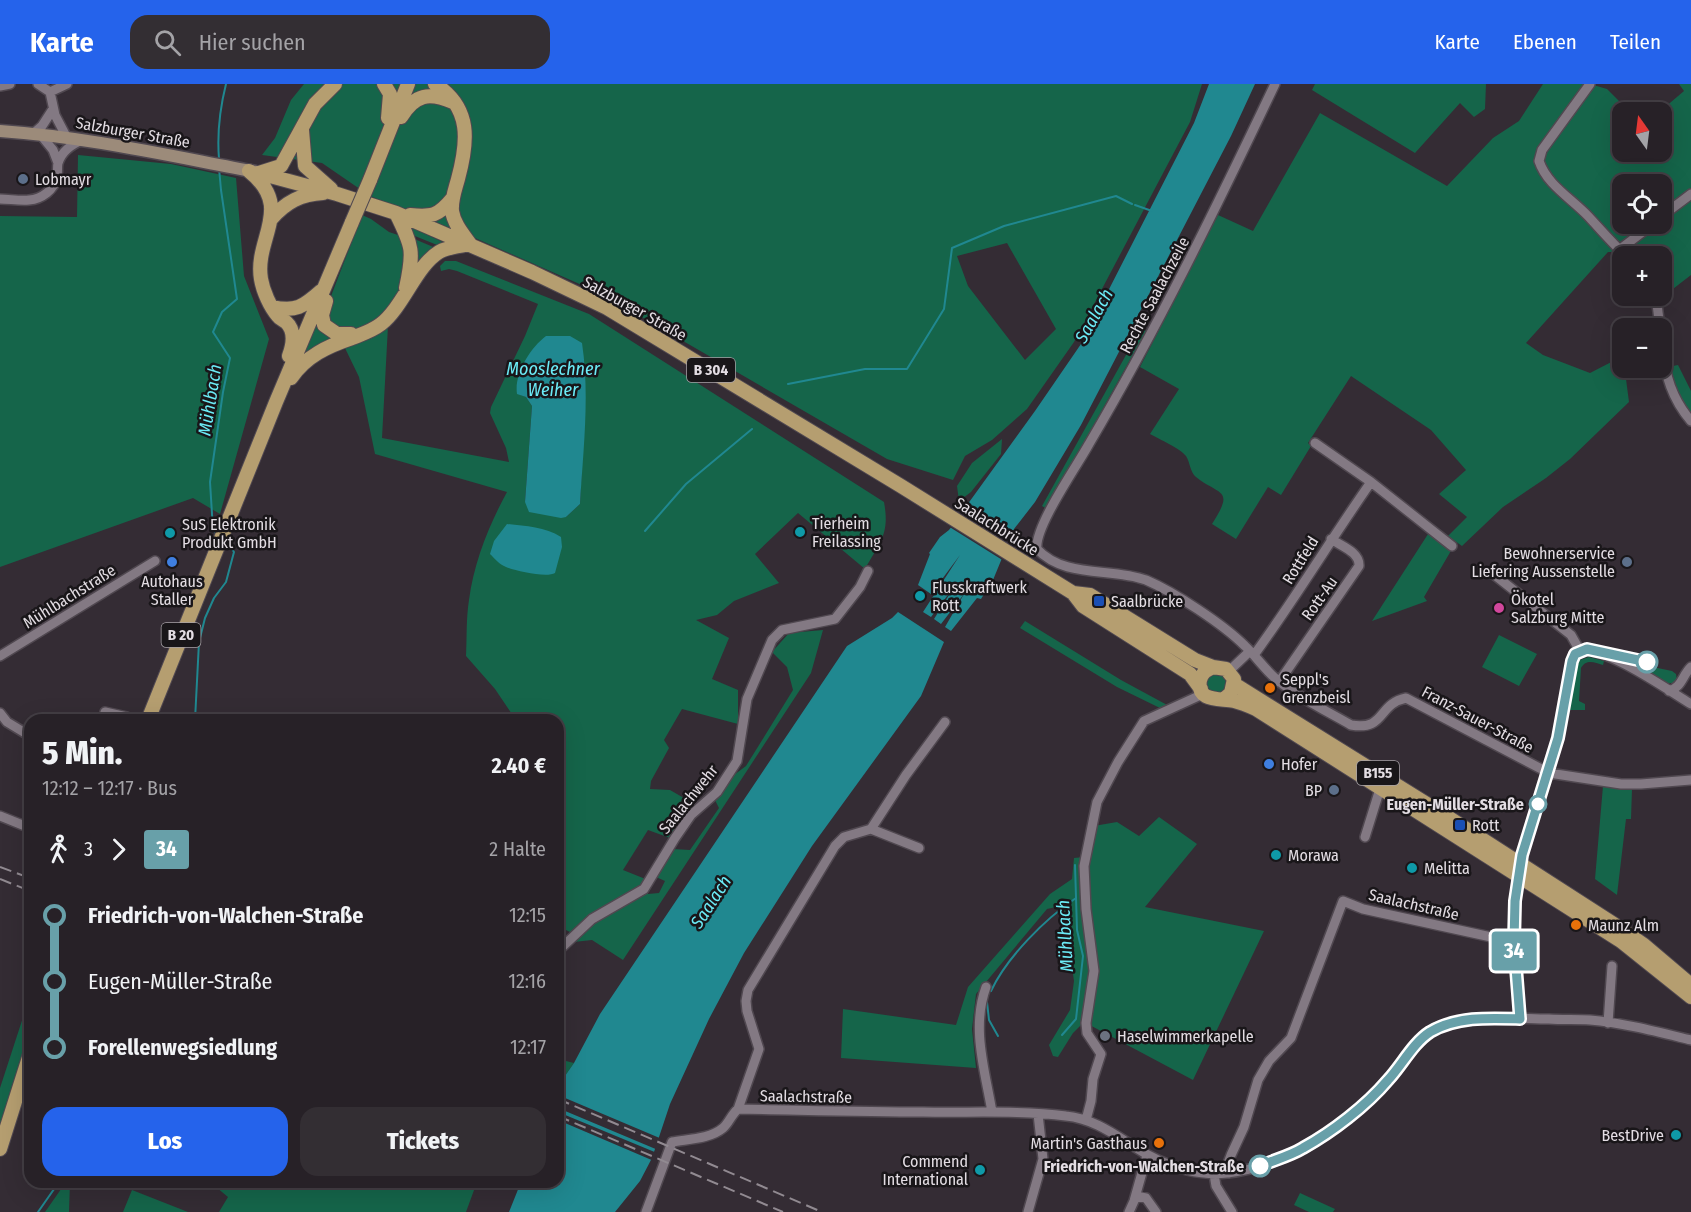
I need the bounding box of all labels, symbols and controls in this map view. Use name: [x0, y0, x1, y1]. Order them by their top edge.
search box: [130, 15, 550, 69]
text: Karte: [30, 26, 94, 59]
icon: search: [151, 26, 184, 59]
text: Hier suchen: [199, 29, 306, 56]
text: Karte: [1434, 29, 1480, 55]
text: Ebenen: [1513, 29, 1577, 55]
text: Teilen: [1610, 29, 1661, 55]
north arrow: [1612, 102, 1672, 162]
map controls: [1612, 102, 1672, 378]
street label: Salzburger Straße: [74, 113, 192, 152]
place label: Lobmayr: [35, 170, 92, 189]
marker: Lobmayr: [16, 172, 30, 186]
button: locate: [1612, 174, 1672, 234]
street label: Rechte Saalachzeile: [1116, 234, 1193, 357]
button: +: [1612, 246, 1672, 306]
street label: Salzburger Straße: [580, 272, 690, 345]
water label: Saalach: [1070, 285, 1118, 348]
button: −: [1612, 318, 1672, 378]
water label: Mooslechner Weiher: [506, 358, 601, 401]
road number: B 304: [687, 358, 735, 382]
water label: Mühlbach: [193, 363, 227, 437]
street label: Saalachbrücke: [951, 493, 1042, 560]
place label: Tierheim Freilassing: [812, 514, 881, 551]
place label: SuS Elektronik Produkt GmbH: [182, 515, 277, 552]
marker: Tierheim Freilassing: [793, 525, 807, 539]
marker: SuS Elektronik Produkt GmbH: [163, 526, 177, 540]
street label: Rottfeld: [1278, 533, 1322, 588]
place label: Bewohnerservice Liefering Aussenstelle: [1471, 544, 1615, 581]
marker: Autohaus Staller: [165, 555, 179, 569]
marker: Bewohnerservice Liefering Aussenstelle: [1620, 555, 1634, 569]
street label: Mühlbachstraße: [20, 560, 119, 632]
place label: Autohaus Staller: [141, 572, 203, 609]
street label: Rott-Au: [1298, 573, 1341, 624]
place label: Flusskraftwerk Rott: [932, 578, 1027, 615]
marker: Flusskraftwerk Rott: [913, 589, 927, 603]
place label: Ökotel Salzburg Mitte: [1511, 590, 1604, 627]
place label: Saalbrücke: [1111, 592, 1183, 611]
marker: Saalbrücke: [1092, 594, 1106, 608]
marker: Ökotel Salzburg Mitte: [1492, 601, 1506, 615]
road number: B 20: [162, 623, 201, 647]
unlabelled marker: [1636, 651, 1658, 673]
place label: Seppl's Grenzbeisl: [1282, 670, 1350, 707]
marker: Seppl's Grenzbeisl: [1263, 681, 1277, 695]
street label: Franz-Sauer-Straße: [1419, 682, 1537, 757]
text: 5 Min.: [42, 733, 122, 773]
text: 2.40 €: [492, 752, 546, 779]
place label: Hofer: [1281, 755, 1318, 774]
marker: Hofer: [1262, 757, 1276, 771]
street label: Saalachwehr: [655, 761, 722, 838]
road number: B155: [1357, 761, 1399, 785]
text: 12:12 – 12:17 · Bus: [42, 776, 177, 800]
place label: BP: [1305, 781, 1322, 800]
marker: BP: [1327, 783, 1341, 797]
place label: Eugen-Müller-Straße: [1387, 795, 1524, 814]
marker: Eugen-Müller-Straße: [1529, 795, 1547, 813]
place label: Rott: [1472, 816, 1500, 835]
marker: Rott: [1453, 818, 1467, 832]
icon: walk: [42, 833, 75, 866]
icon: forward: [102, 833, 135, 866]
text: 34: [156, 836, 177, 862]
text: 3: [84, 837, 93, 861]
text: 2 Halte: [489, 837, 546, 861]
place label: Morawa: [1288, 846, 1339, 865]
marker: Morawa: [1269, 848, 1283, 862]
place label: Melitta: [1424, 859, 1470, 878]
marker: Melitta: [1405, 861, 1419, 875]
water label: Saalach: [685, 871, 736, 933]
street label: Saalachstraße: [1367, 885, 1461, 924]
water label: Mühlbach: [1052, 899, 1078, 973]
text: Friedrich-von-Walchen-Straße: [88, 902, 363, 929]
text: 12:15: [509, 903, 546, 927]
place label: Maunz Alm: [1588, 916, 1659, 935]
marker: Maunz Alm: [1569, 918, 1583, 932]
line badge: 34: [1487, 932, 1541, 970]
text: 34: [1504, 938, 1524, 964]
text: Eugen-Müller-Straße: [88, 968, 272, 995]
text: 12:16: [508, 969, 546, 993]
place label: Haselwimmerkapelle: [1117, 1027, 1254, 1046]
marker: Haselwimmerkapelle: [1098, 1029, 1112, 1043]
text: Forellenwegsiedlung: [88, 1034, 277, 1061]
text: 12:17: [510, 1035, 546, 1059]
street label: Saalachstraße: [760, 1086, 852, 1107]
button: Los: [42, 1107, 288, 1176]
button: Tickets: [300, 1107, 546, 1176]
place label: BestDrive: [1601, 1126, 1664, 1145]
marker: BestDrive: [1669, 1128, 1683, 1142]
place label: Martin's Gasthaus: [1031, 1134, 1147, 1153]
marker: Martin's Gasthaus: [1152, 1136, 1166, 1150]
place label: Commend International: [883, 1152, 968, 1189]
marker: Friedrich-von-Walchen-Straße: [1249, 1155, 1271, 1177]
place label: Friedrich-von-Walchen-Straße: [1044, 1157, 1244, 1176]
marker: Commend International: [973, 1163, 987, 1177]

